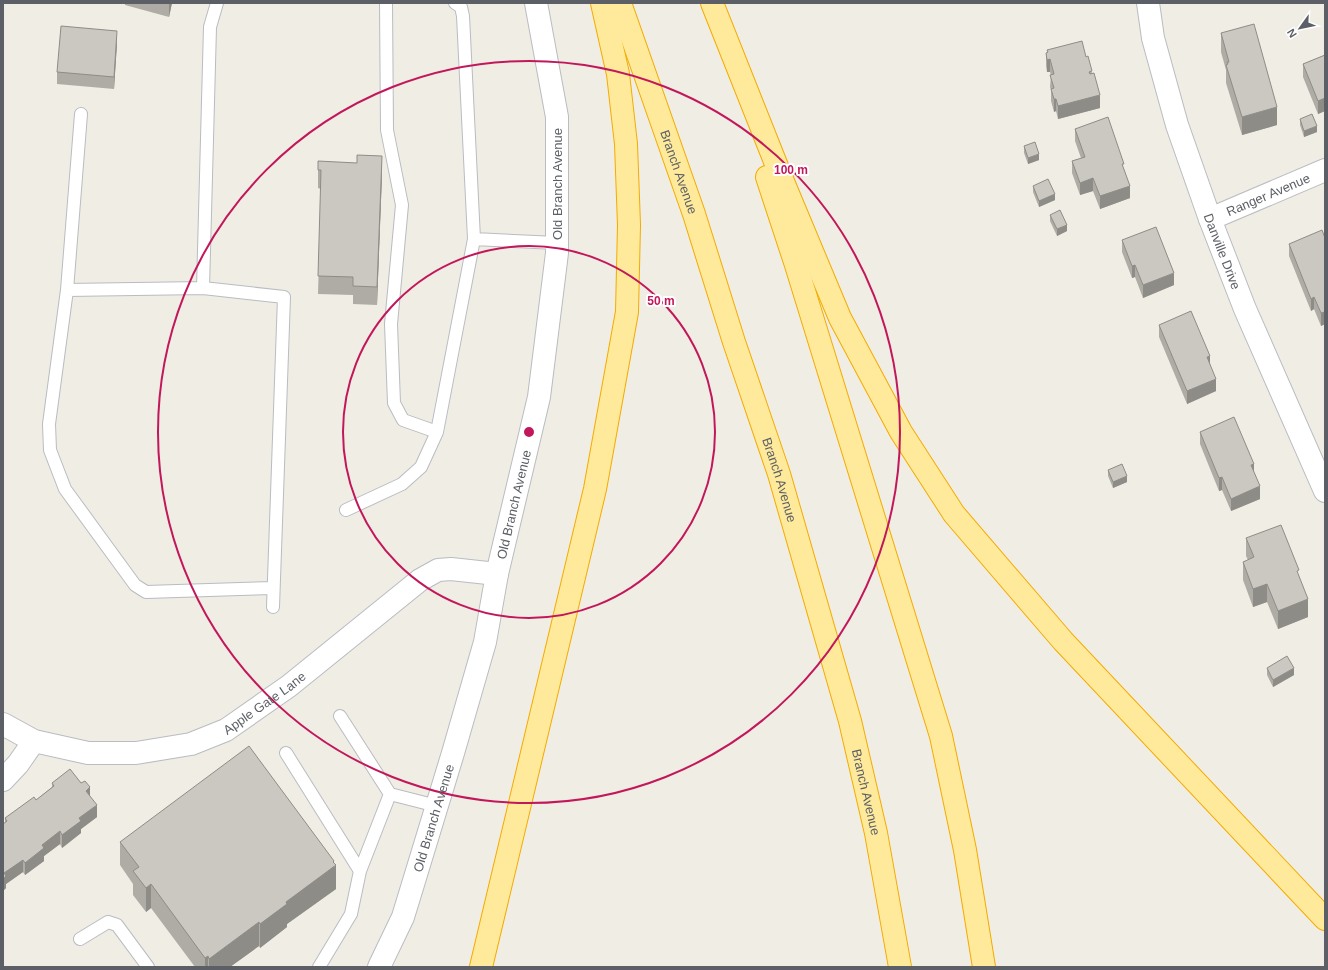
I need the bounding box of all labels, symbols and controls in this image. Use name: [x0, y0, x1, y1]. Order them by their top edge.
north arrow: [1280, 8, 1320, 48]
text: N: [1284, 27, 1299, 40]
street label: Old Branch Avenue: [550, 128, 565, 240]
street label: Branch Avenue: [657, 128, 700, 216]
text: 100 m: [774, 163, 808, 177]
street label: Ranger Avenue: [1224, 170, 1312, 219]
street label: Danville Drive: [1201, 212, 1244, 292]
text: 50 m: [647, 294, 675, 308]
centre of rings: [522, 425, 536, 439]
street label: Branch Avenue: [759, 436, 799, 524]
street label: Old Branch Avenue: [494, 448, 534, 561]
street label: Apple Gate Lane: [220, 669, 309, 738]
street label: Branch Avenue: [849, 748, 883, 837]
street label: Old Branch Avenue: [410, 762, 457, 874]

